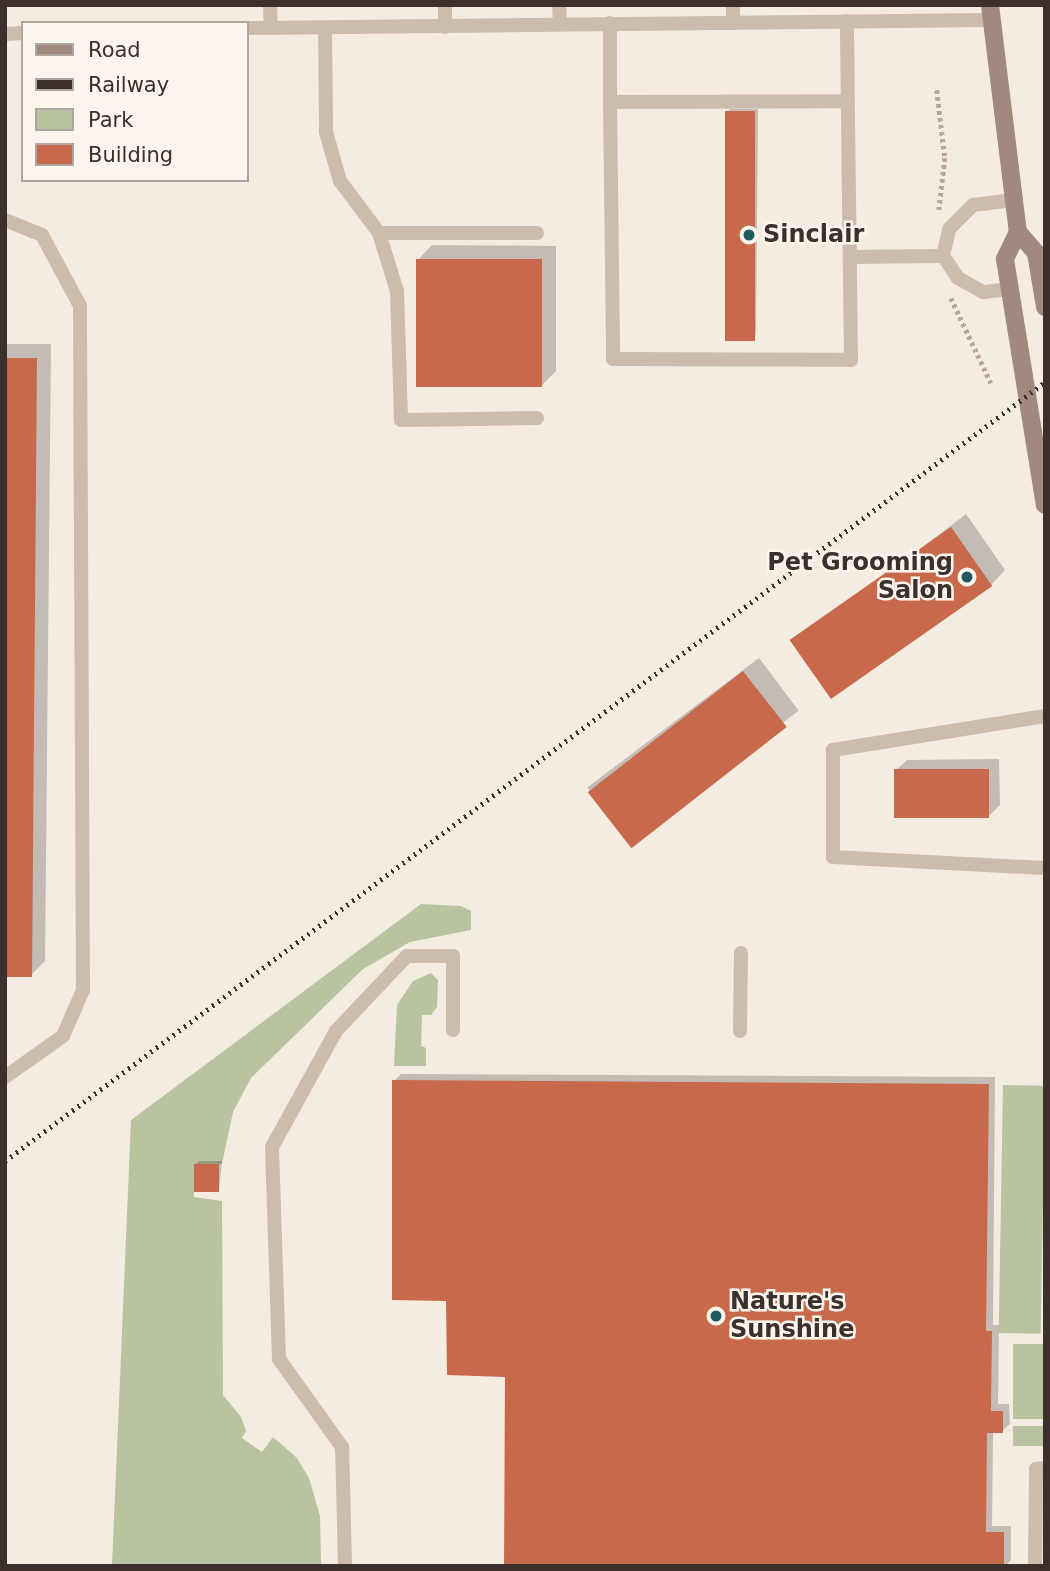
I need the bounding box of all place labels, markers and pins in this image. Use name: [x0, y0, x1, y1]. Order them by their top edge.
place label: Sinclair: [763, 221, 864, 249]
marker: Sinclair: [741, 227, 757, 243]
place label: Pet Grooming Salon: [767, 549, 953, 605]
marker: Pet Grooming Salon: [959, 569, 975, 585]
place label: Nature's Sunshine: [730, 1288, 854, 1344]
marker: Nature's Sunshine: [708, 1308, 724, 1324]

